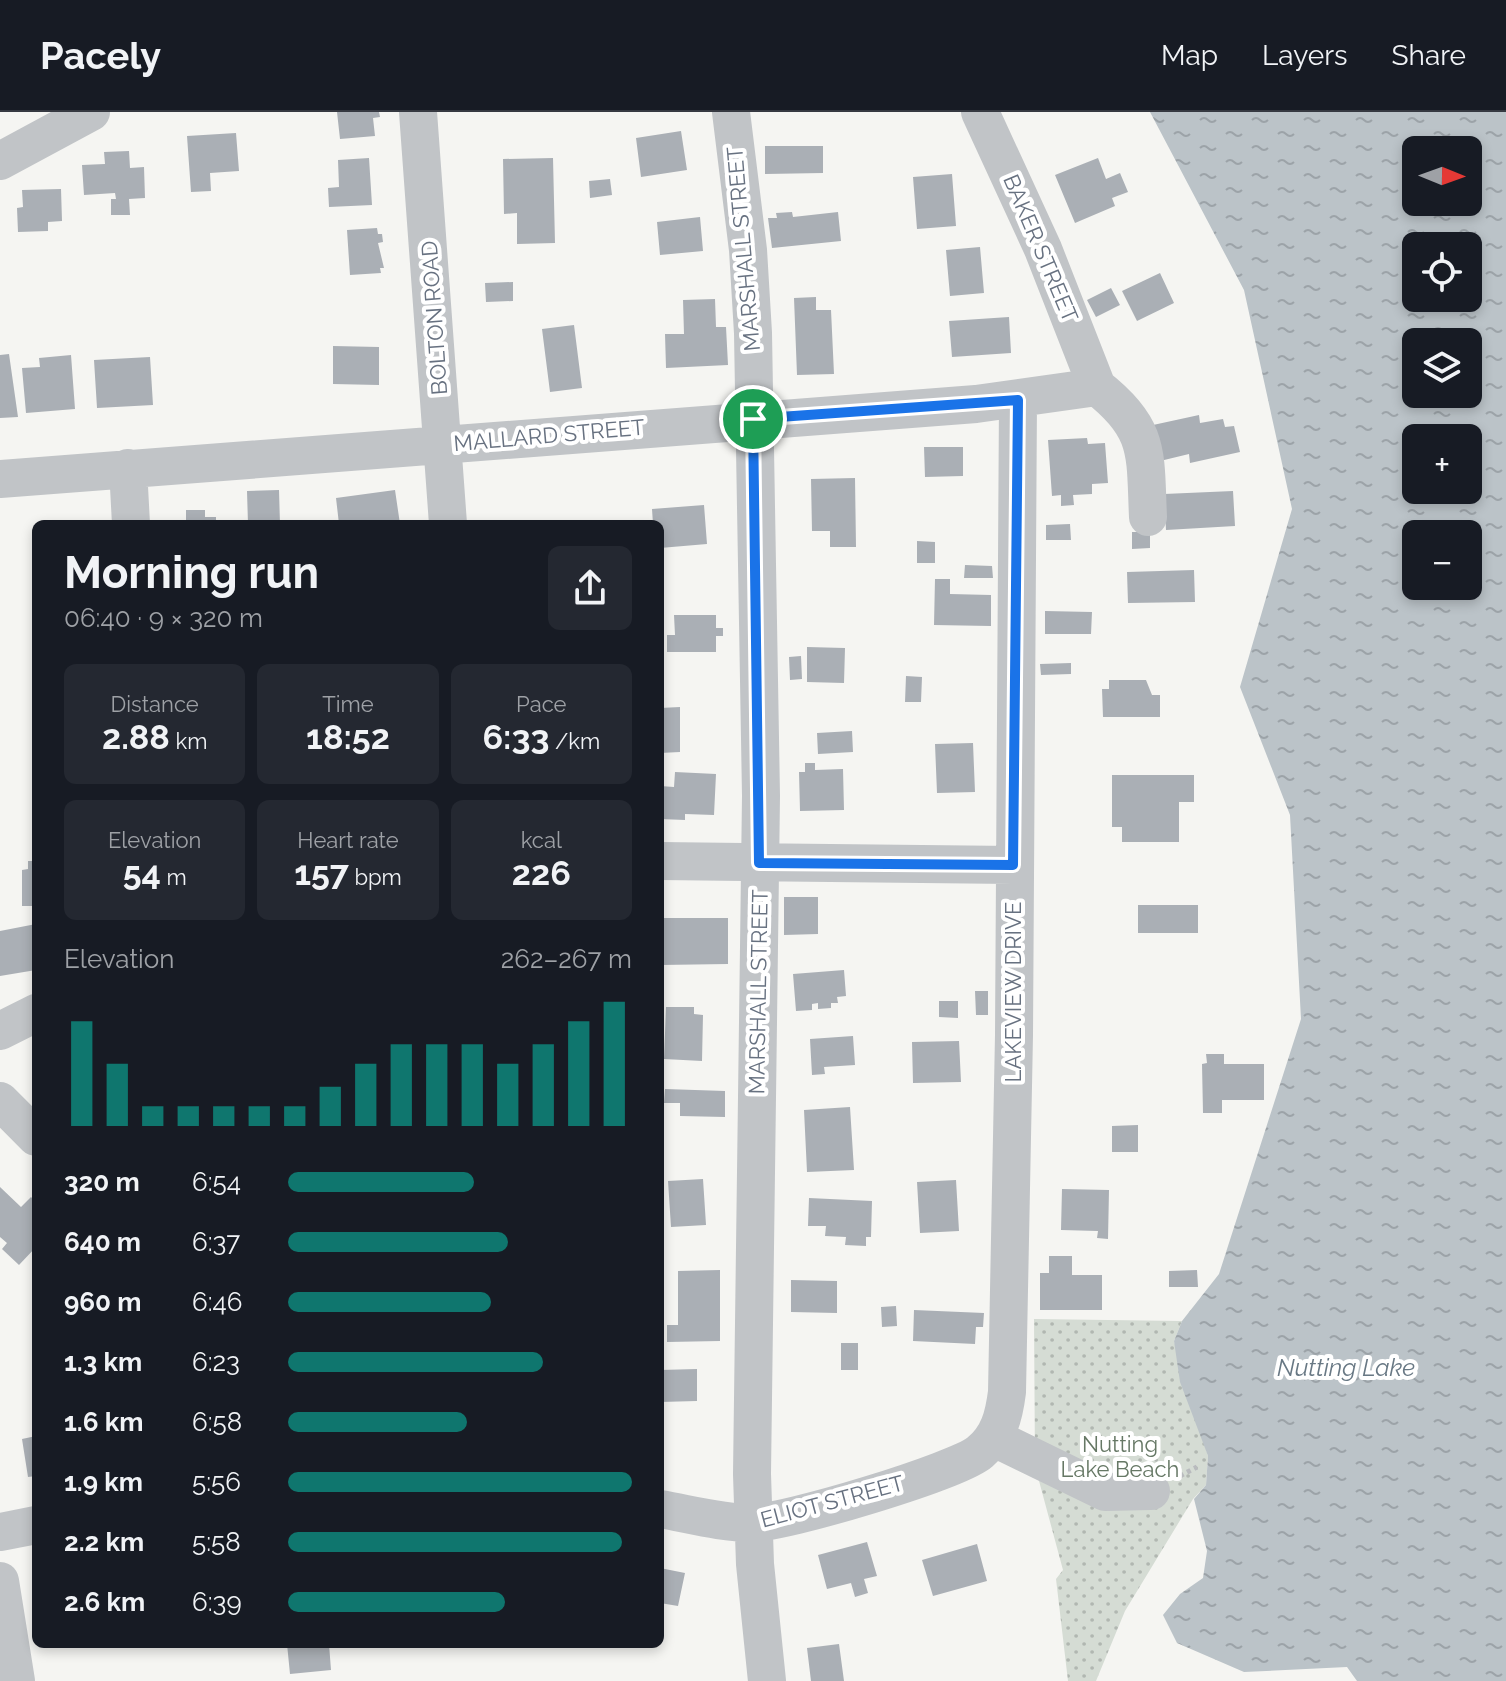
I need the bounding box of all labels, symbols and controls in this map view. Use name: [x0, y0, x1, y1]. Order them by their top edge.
text: Pacely: [40, 33, 161, 78]
text: Map: [1161, 39, 1218, 72]
text: Layers: [1262, 39, 1348, 72]
text: Share: [1392, 39, 1466, 72]
north arrow: [1402, 136, 1482, 216]
map controls: [1402, 136, 1482, 600]
street label: MARSHALL STREET: [721, 145, 765, 352]
street label: BAKER STREET: [998, 170, 1084, 326]
button: locate: [1402, 232, 1482, 312]
street label: BOLTON ROAD: [416, 240, 452, 396]
button: layers: [1402, 328, 1482, 408]
pin: [719, 385, 787, 453]
icon: arrive: [731, 397, 775, 441]
street label: MALLARD STREET: [452, 414, 646, 456]
button: +: [1402, 424, 1482, 504]
button: −: [1402, 520, 1482, 600]
button: share: [548, 546, 632, 630]
text: Morning run: [64, 547, 319, 598]
text: 06:40 · 9 × 320 m: [64, 603, 263, 633]
text: Distance: [111, 691, 199, 717]
text: Time: [322, 691, 374, 717]
text: Pace: [516, 691, 567, 717]
text: 2.88: [102, 717, 170, 757]
text: 18:52: [306, 717, 390, 757]
text: 6:33: [482, 717, 549, 757]
text: km: [170, 728, 207, 754]
text: /km: [549, 728, 600, 754]
text: Elevation: [108, 827, 201, 853]
text: Heart rate: [297, 827, 399, 853]
text: kcal: [521, 827, 562, 853]
text: 54: [123, 853, 161, 893]
text: 157: [294, 853, 349, 893]
text: 226: [512, 853, 571, 893]
text: m: [161, 864, 187, 890]
text: bpm: [349, 864, 402, 890]
street label: MARSHALL STREET: [743, 889, 773, 1095]
street label: LAKEVIEW DRIVE: [1000, 902, 1026, 1082]
text: Elevation: [64, 944, 174, 974]
text: 262–267 m: [501, 944, 632, 974]
text: 320 m: [64, 1167, 140, 1197]
text: 6:54: [192, 1167, 241, 1197]
text: 640 m: [64, 1227, 141, 1257]
text: 6:37: [192, 1227, 240, 1257]
text: 960 m: [64, 1287, 142, 1317]
text: 6:46: [192, 1287, 242, 1317]
text: 1.3 km: [64, 1347, 142, 1377]
text: 6:23: [192, 1347, 240, 1377]
water label: Nutting Lake: [1277, 1353, 1415, 1382]
text: 1.6 km: [64, 1407, 143, 1437]
text: 6:58: [192, 1407, 242, 1437]
park label: Nutting Lake Beach: [1061, 1431, 1179, 1482]
text: 1.9 km: [64, 1467, 143, 1497]
text: 5:56: [192, 1467, 241, 1497]
street label: ELIOT STREET: [757, 1469, 907, 1533]
text: 2.2 km: [64, 1527, 144, 1557]
text: 5:58: [192, 1527, 241, 1557]
text: 2.6 km: [64, 1587, 145, 1617]
text: 6:39: [192, 1587, 242, 1617]

